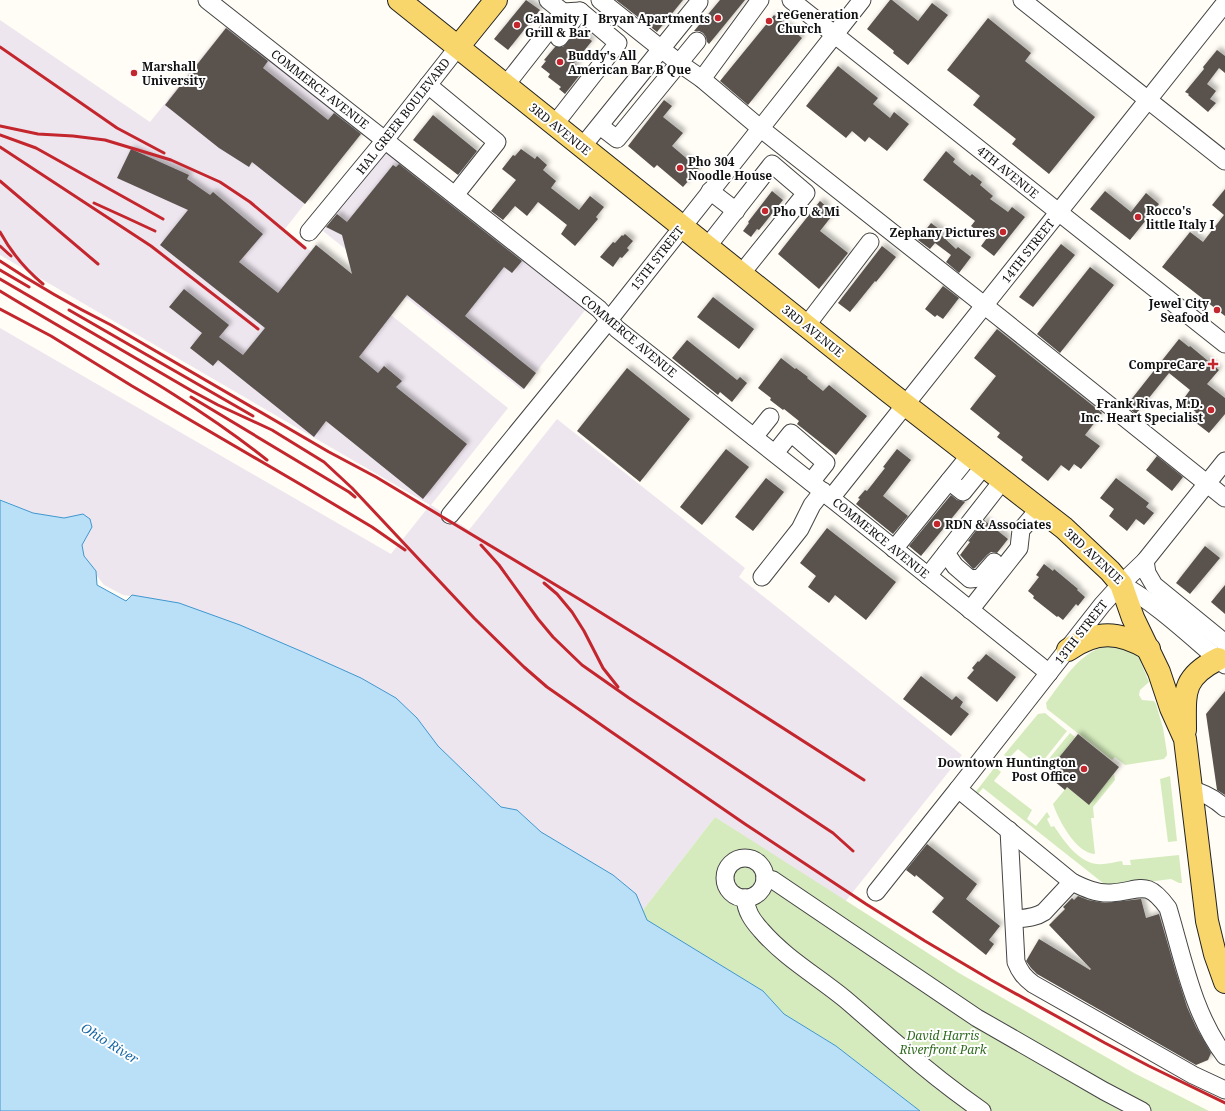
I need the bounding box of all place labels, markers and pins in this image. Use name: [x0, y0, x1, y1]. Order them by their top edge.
place label: reGeneration Church: [777, 6, 859, 37]
place label: Calamity J Grill & Bar: [525, 10, 591, 41]
place label: Bryan Apartments: [598, 10, 710, 27]
marker: Bryan Apartments: [713, 13, 723, 23]
marker: reGeneration Church: [764, 16, 774, 26]
marker: Calamity J Grill & Bar: [512, 20, 522, 30]
place label: Buddy's All American Bar B Que: [568, 47, 691, 78]
marker: Buddy's All American Bar B Que: [555, 57, 565, 67]
place label: Marshall University: [142, 58, 205, 89]
marker: Marshall University: [129, 68, 139, 78]
place label: Pho 304 Noodle House: [688, 153, 772, 184]
marker: Pho 304 Noodle House: [675, 163, 685, 173]
place label: Rocco's little Italy I: [1146, 202, 1215, 233]
place label: Pho U & Mi: [773, 203, 840, 220]
marker: Pho U & Mi: [760, 206, 770, 216]
marker: Rocco's little Italy I: [1133, 212, 1143, 222]
place label: Zephany Pictures: [889, 224, 995, 241]
marker: Zephany Pictures: [998, 227, 1008, 237]
place label: Jewel City Seafood: [1148, 295, 1209, 326]
marker: Jewel City Seafood: [1212, 305, 1222, 315]
place label: CompreCare: [1129, 356, 1205, 373]
marker: CompreCare: [1208, 359, 1218, 369]
place label: Frank Rivas, M.D. Inc. Heart Specialist: [1081, 395, 1203, 426]
marker: Frank Rivas, M.D. Inc. Heart Specialist: [1206, 405, 1216, 415]
place label: RDN & Associates: [945, 516, 1051, 533]
marker: RDN & Associates: [932, 519, 942, 529]
place label: Downtown Huntington Post Office: [938, 754, 1076, 785]
marker: Downtown Huntington Post Office: [1079, 764, 1089, 774]

